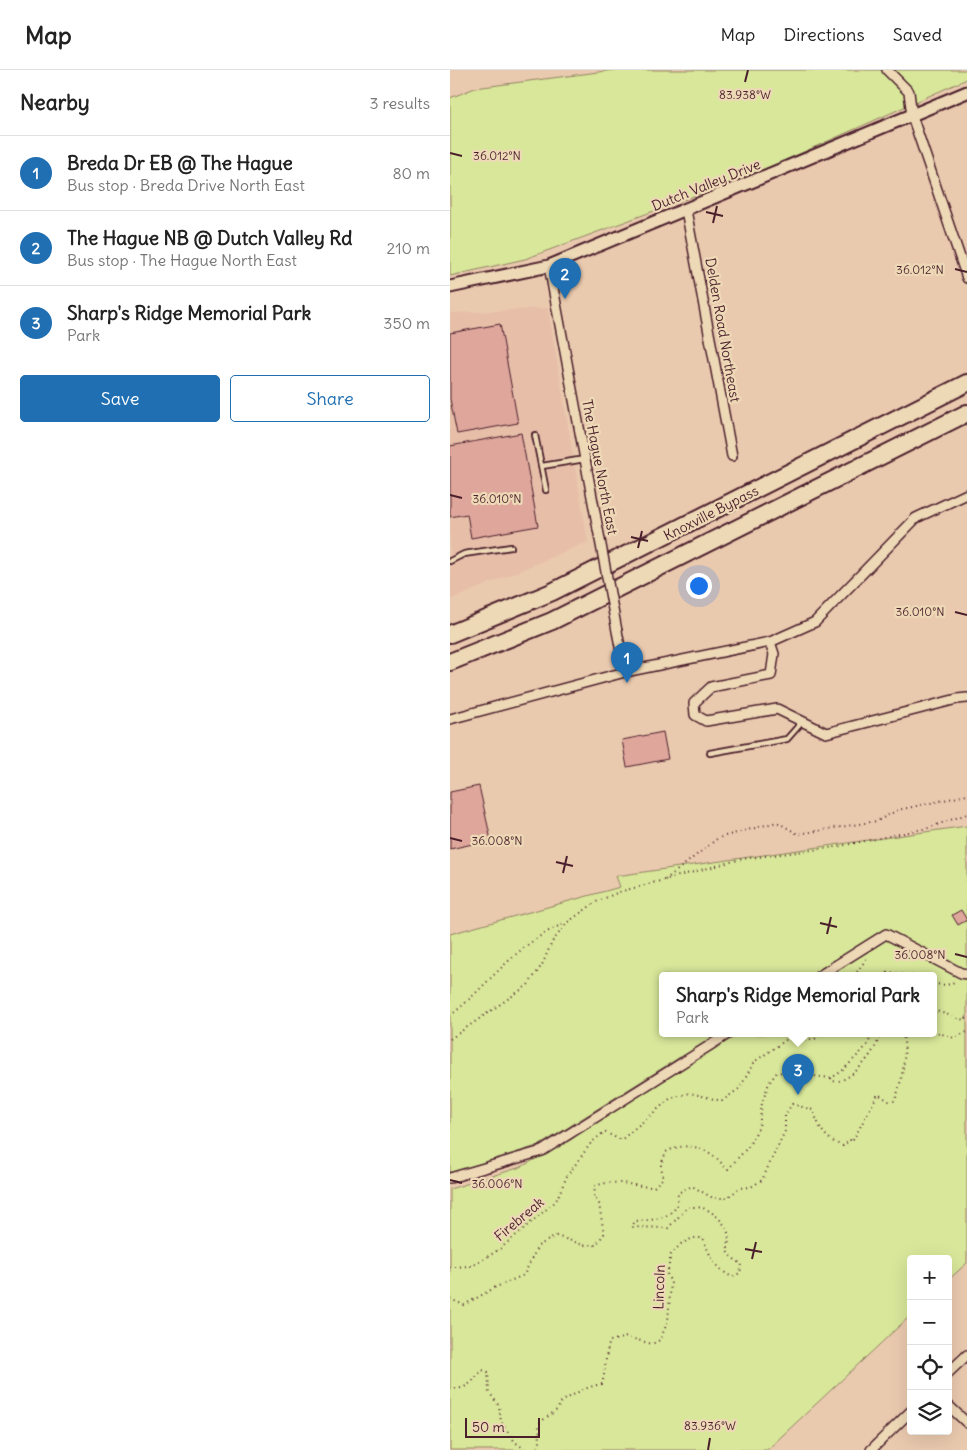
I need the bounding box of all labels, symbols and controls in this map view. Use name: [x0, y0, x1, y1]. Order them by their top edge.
text: Map: [25, 20, 72, 50]
text: Map: [720, 23, 755, 46]
text: Directions: [783, 23, 865, 46]
text: Saved: [893, 23, 942, 46]
text: 83.938°W: [719, 87, 771, 102]
text: Nearby: [20, 89, 90, 116]
text: 3 results: [370, 93, 430, 113]
text: 36.012°N: [473, 148, 521, 163]
text: Breda Dr EB @ The Hague: [67, 151, 293, 175]
street label: Dutch Valley Drive: [649, 155, 763, 215]
text: 1: [33, 163, 39, 183]
text: 80 m: [392, 163, 430, 183]
text: Bus stop · Breda Drive North East: [67, 175, 305, 195]
text: The Hague NB @ Dutch Valley Rd: [67, 226, 352, 250]
text: 2: [32, 238, 40, 258]
text: 210 m: [387, 238, 430, 258]
text: Bus stop · The Hague North East: [67, 250, 297, 270]
street label: Delden Road Northeast: [701, 256, 745, 404]
pin: 2: [549, 258, 581, 299]
text: 36.012°N: [896, 262, 944, 277]
text: Sharp's Ridge Memorial Park: [67, 301, 311, 325]
text: 3: [31, 313, 41, 333]
text: 350 m: [383, 313, 430, 333]
text: Park: [67, 325, 100, 345]
button: Save: [20, 375, 220, 422]
button: Share: [230, 375, 430, 422]
street label: The Hague North East: [578, 398, 622, 536]
street label: Knoxville Bypass: [660, 481, 762, 545]
text: 36.010°N: [472, 491, 522, 506]
your location: [686, 573, 712, 599]
text: 36.010°N: [895, 604, 945, 619]
pin: 1: [611, 642, 643, 683]
text: 36.008°N: [471, 833, 523, 848]
text: 36.008°N: [894, 947, 946, 962]
popup: [659, 972, 937, 1037]
text: Sharp's Ridge Memorial Park: [676, 983, 920, 1007]
text: Park: [676, 1007, 709, 1027]
pin: 3: [782, 1054, 814, 1095]
text: 36.006°N: [471, 1176, 523, 1191]
street label: Firebreak: [490, 1193, 548, 1245]
map controls: [907, 1255, 952, 1435]
button: +: [907, 1255, 952, 1300]
street label: Lincoln: [649, 1264, 669, 1310]
button: −: [907, 1300, 952, 1345]
button: locate: [907, 1345, 952, 1390]
button: layers: [907, 1390, 952, 1435]
scale bar: [465, 1415, 540, 1438]
text: 50 m: [472, 1418, 505, 1436]
text: 83.936°W: [684, 1418, 736, 1433]

